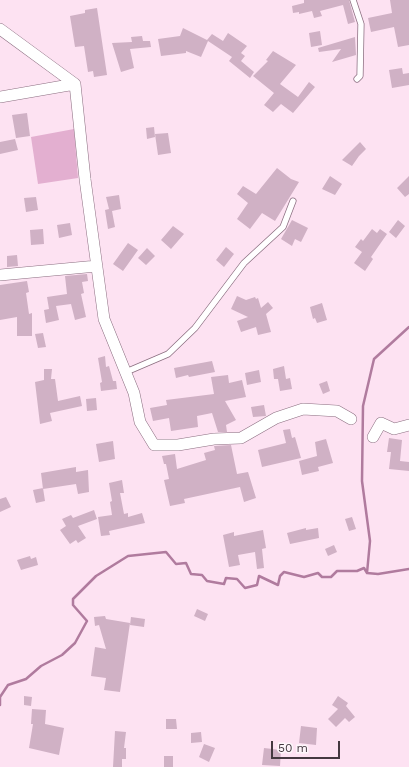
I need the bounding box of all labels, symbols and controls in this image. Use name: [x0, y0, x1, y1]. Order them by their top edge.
scale bar: [273, 733, 342, 759]
text: 50 m: [278, 741, 308, 755]

